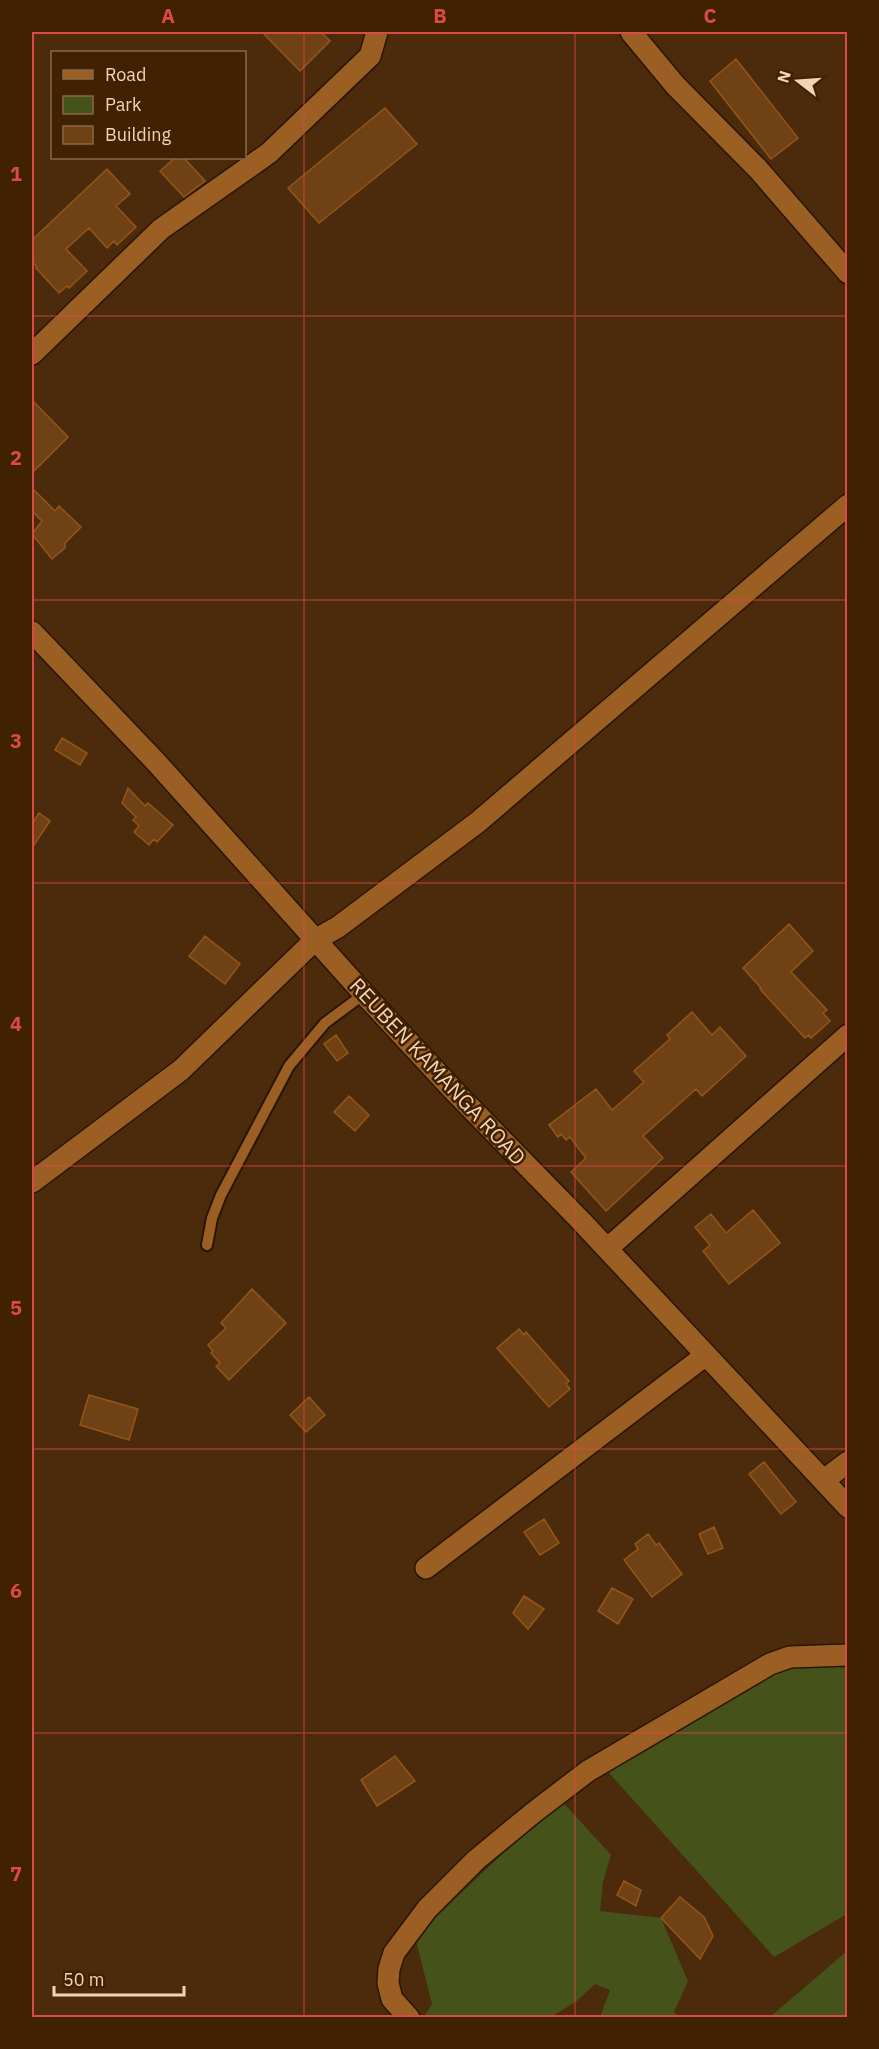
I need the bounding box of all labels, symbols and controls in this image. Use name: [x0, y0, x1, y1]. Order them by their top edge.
text: A: [161, 2, 175, 29]
text: B: [433, 2, 447, 29]
text: C: [703, 2, 717, 29]
legend: [51, 51, 246, 159]
north arrow: [768, 51, 828, 111]
text: Road: [105, 63, 146, 86]
text: N: [772, 68, 795, 85]
text: Park: [105, 93, 142, 116]
text: Building: [105, 123, 172, 146]
text: 1: [10, 160, 22, 187]
text: 2: [10, 444, 22, 471]
text: 3: [10, 727, 22, 754]
street label: REUBEN KAMANGA ROAD: [344, 971, 532, 1171]
text: 4: [10, 1010, 22, 1037]
text: 5: [10, 1294, 22, 1321]
text: 6: [10, 1577, 22, 1604]
text: 7: [10, 1860, 22, 1887]
scale bar: [54, 1959, 184, 1997]
text: 50 m: [63, 1968, 105, 1991]

